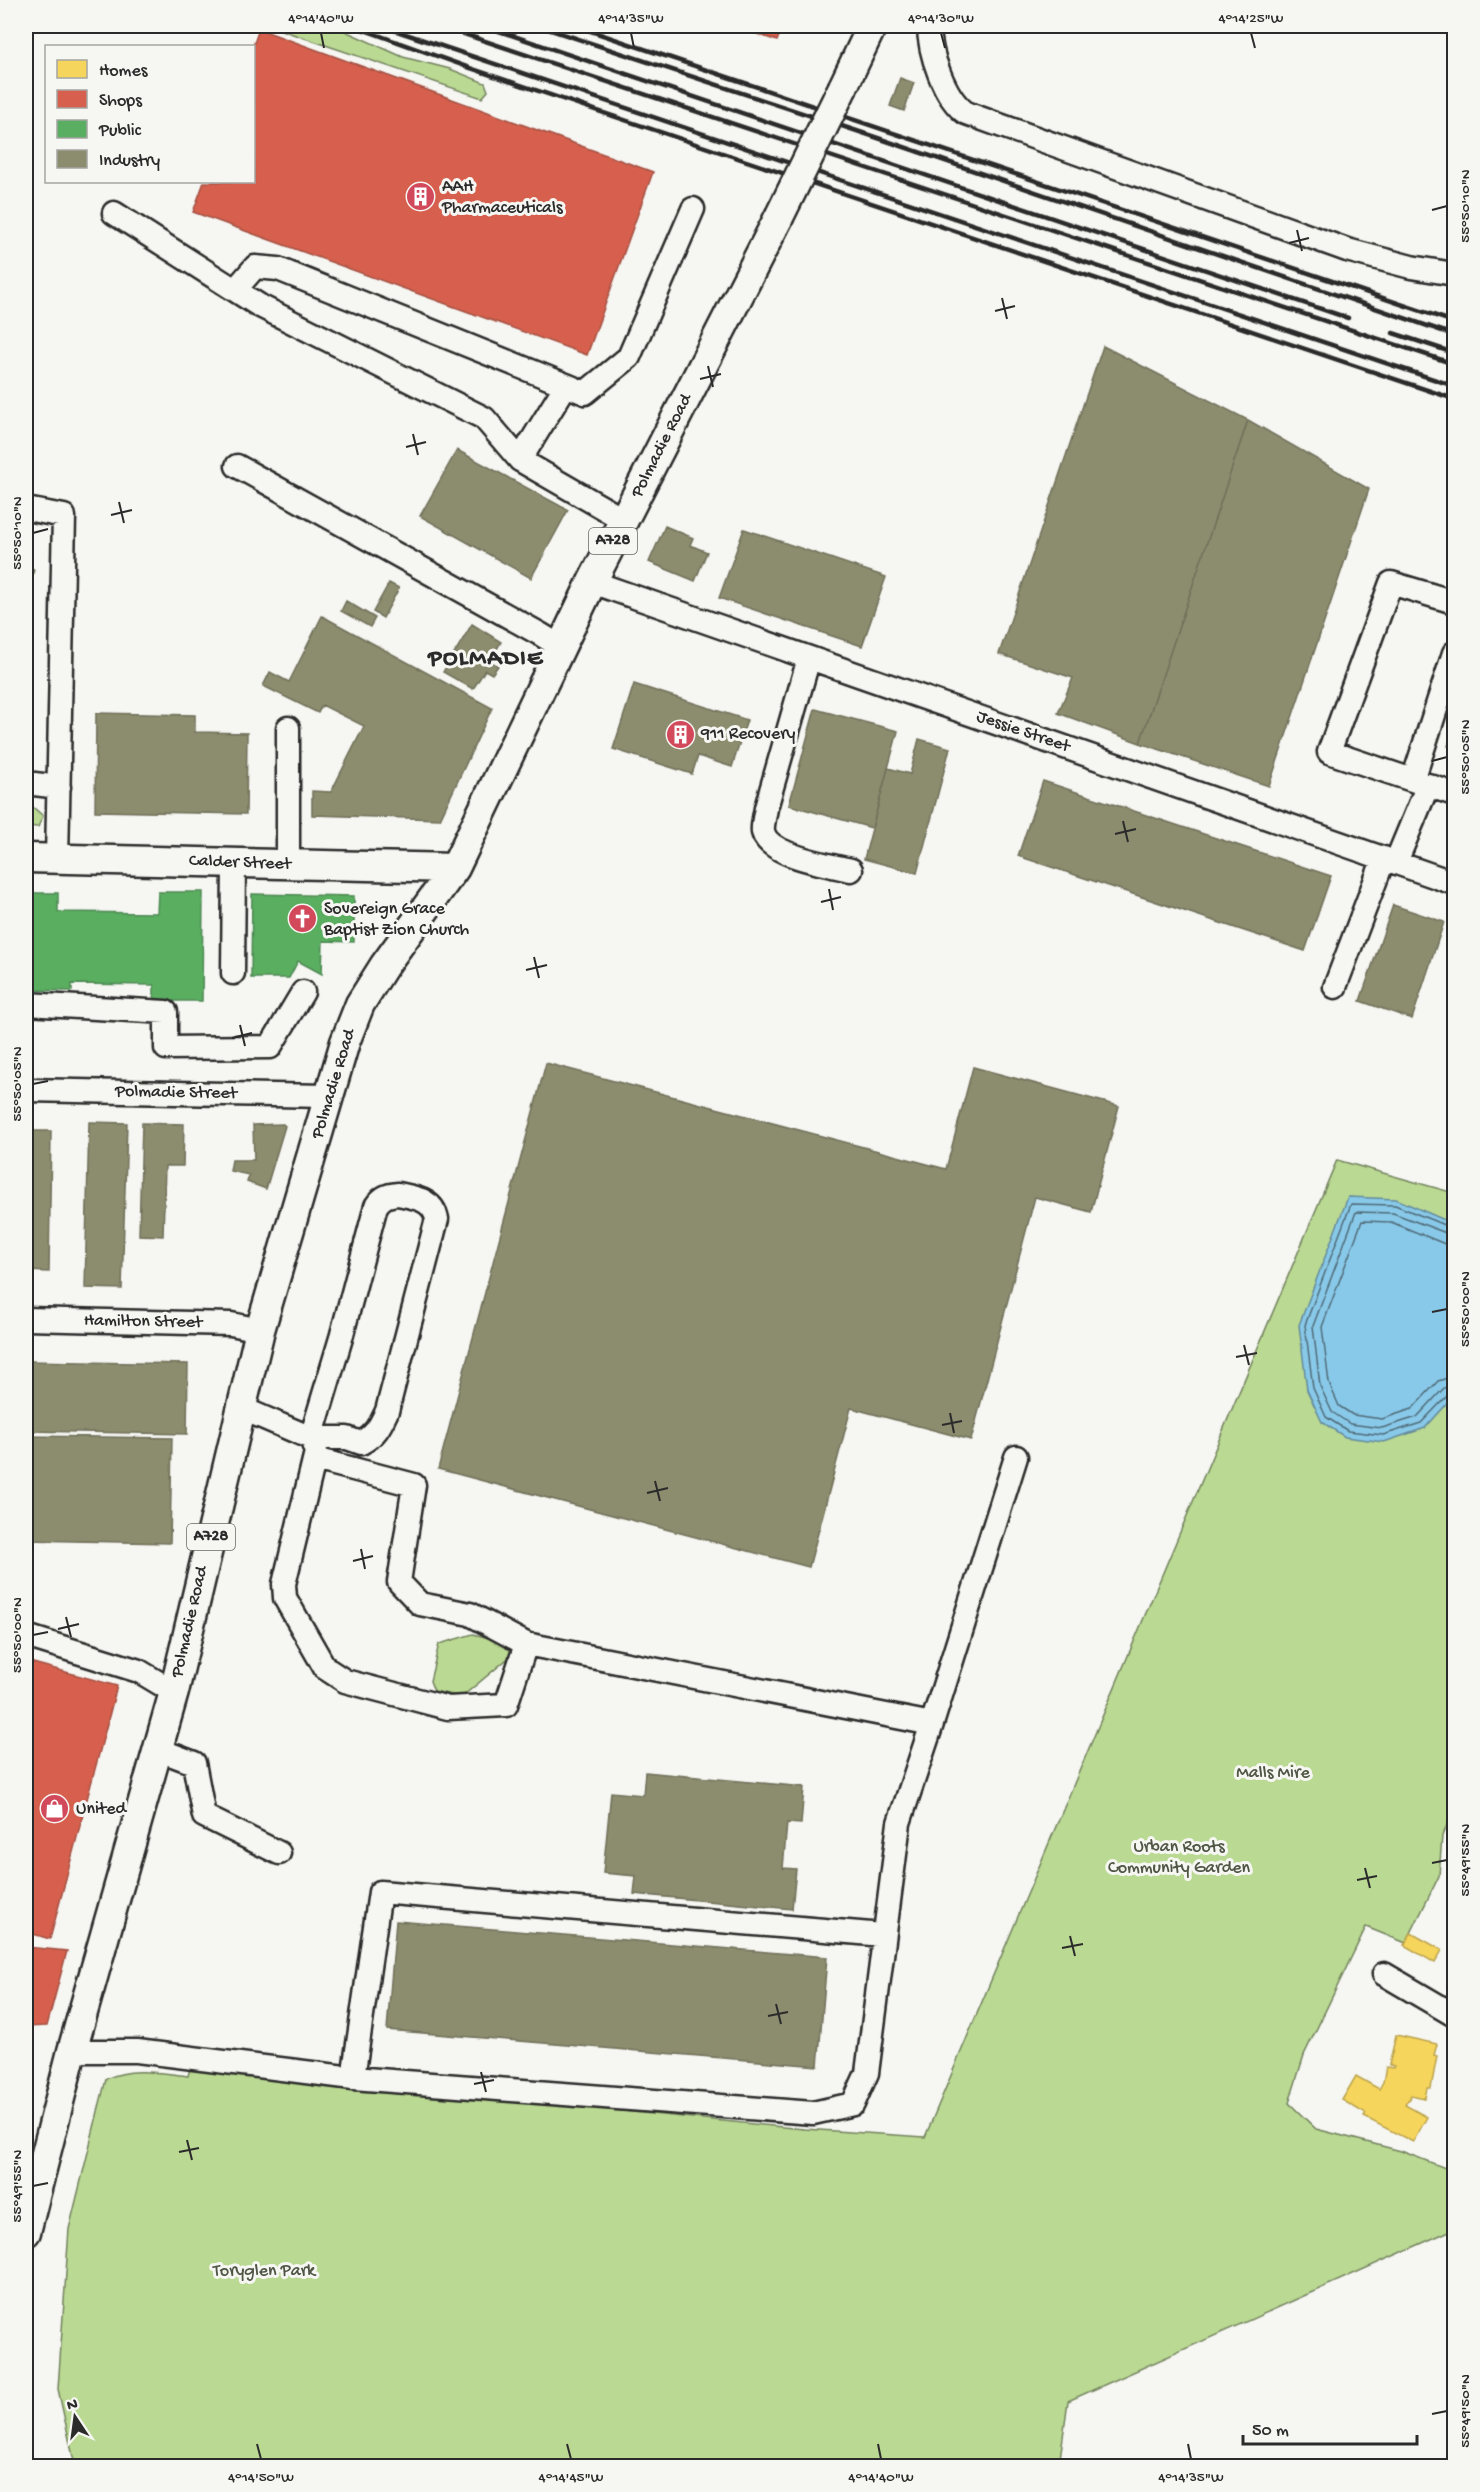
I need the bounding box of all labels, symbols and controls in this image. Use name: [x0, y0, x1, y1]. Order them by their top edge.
text: 4°14'40"W: [288, 10, 354, 28]
text: 4°14'35"W: [598, 10, 664, 28]
text: 4°14'30"W: [908, 10, 974, 28]
text: 4°14'25"W: [1218, 10, 1284, 28]
legend: [45, 45, 255, 183]
text: Homes: [99, 61, 149, 82]
text: Shops: [99, 91, 143, 112]
text: Public: [98, 121, 142, 142]
text: Industry: [99, 151, 160, 172]
text: 55°50'10"N: [1457, 169, 1475, 243]
place label: AAH Pharmaceuticals: [441, 177, 564, 219]
building icon: AAH Pharmaceuticals: [405, 181, 437, 213]
street label: Polmadie Road: [626, 389, 698, 502]
text: 55°50'10"N: [9, 496, 27, 570]
road number: A728: [589, 528, 637, 554]
district label: POLMADIE: [426, 645, 544, 674]
street label: Jessie Street: [973, 706, 1074, 758]
building icon: 911 Recovery: [664, 718, 696, 750]
text: 55°50'05"N: [1457, 719, 1475, 795]
place label: 911 Recovery: [700, 724, 796, 745]
street label: Calder Street: [189, 851, 293, 875]
place label: Sovereign Grace Baptist Zion Church: [323, 899, 470, 941]
church icon: Sovereign Grace Baptist Zion Church: [287, 903, 319, 935]
street label: Polmadie Road: [307, 1025, 361, 1142]
text: 55°50'05"N: [9, 1046, 27, 1122]
street label: Polmadie Street: [114, 1081, 239, 1105]
text: 55°50'00"N: [1457, 1271, 1475, 1347]
street label: Hamilton Street: [84, 1310, 204, 1334]
road number: A728: [187, 1524, 235, 1550]
street label: Polmadie Road: [167, 1563, 213, 1681]
text: 55°50'00"N: [9, 1597, 27, 1673]
park label: Malls Mire: [1236, 1763, 1310, 1784]
shop icon: United: [39, 1793, 71, 1825]
place label: United: [76, 1799, 127, 1820]
text: 55°49'55"N: [1457, 1823, 1475, 1896]
park label: Urban Roots Community Garden: [1108, 1837, 1251, 1879]
text: 55°49'55"N: [9, 2149, 27, 2222]
park label: Toryglen Park: [212, 2261, 317, 2282]
text: 55°49'50"N: [1457, 2374, 1475, 2448]
north arrow: [45, 2387, 105, 2447]
text: N: [65, 2395, 80, 2416]
scale bar: [1243, 2408, 1417, 2446]
text: 50 m: [1252, 2421, 1289, 2442]
text: 4°14'50"W: [228, 2469, 294, 2487]
text: 4°14'45"W: [539, 2469, 604, 2487]
text: 4°14'40"W: [848, 2469, 914, 2487]
text: 4°14'35"W: [1158, 2469, 1224, 2487]

